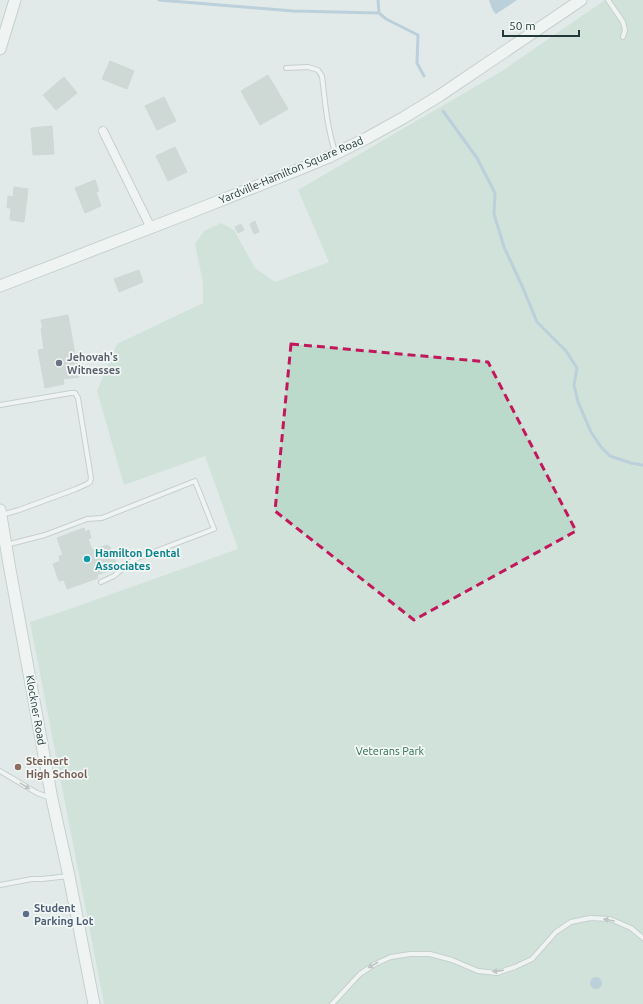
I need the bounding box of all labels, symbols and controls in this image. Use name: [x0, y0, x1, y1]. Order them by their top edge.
scale bar: [503, 12, 579, 38]
text: 50 m: [509, 19, 536, 32]
street label: Yardville-Hamilton Square Road: [217, 134, 365, 206]
place label: Jehovah's Witnesses: [67, 351, 120, 376]
marker: Jehovah's Witnesses: [54, 358, 64, 368]
place label: Hamilton Dental Associates: [95, 547, 180, 572]
marker: Hamilton Dental Associates: [82, 554, 92, 564]
street label: Klockner Road: [24, 674, 48, 746]
park label: Veterans Park: [356, 745, 425, 757]
place label: Steinert High School: [26, 755, 88, 780]
marker: Steinert High School: [13, 762, 23, 772]
one-way arrow: [19, 783, 31, 790]
place label: Student Parking Lot: [34, 902, 94, 927]
marker: Student Parking Lot: [21, 909, 31, 919]
one-way arrow: [603, 917, 616, 923]
one-way arrow: [367, 962, 379, 969]
one-way arrow: [492, 968, 504, 974]

